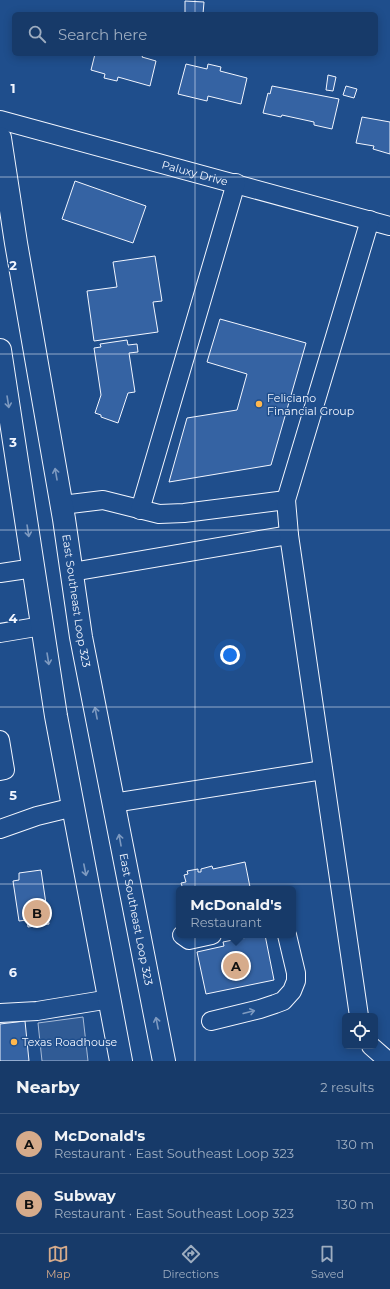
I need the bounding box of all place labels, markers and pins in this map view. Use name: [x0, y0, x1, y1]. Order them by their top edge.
place label: Feliciano Financial Group: [267, 391, 354, 418]
marker: Feliciano Financial Group: [254, 399, 264, 409]
pin: B: [24, 898, 50, 928]
pin: A: [223, 951, 249, 981]
place label: Texas Roadhouse: [22, 1035, 118, 1049]
marker: Texas Roadhouse: [9, 1037, 19, 1047]

